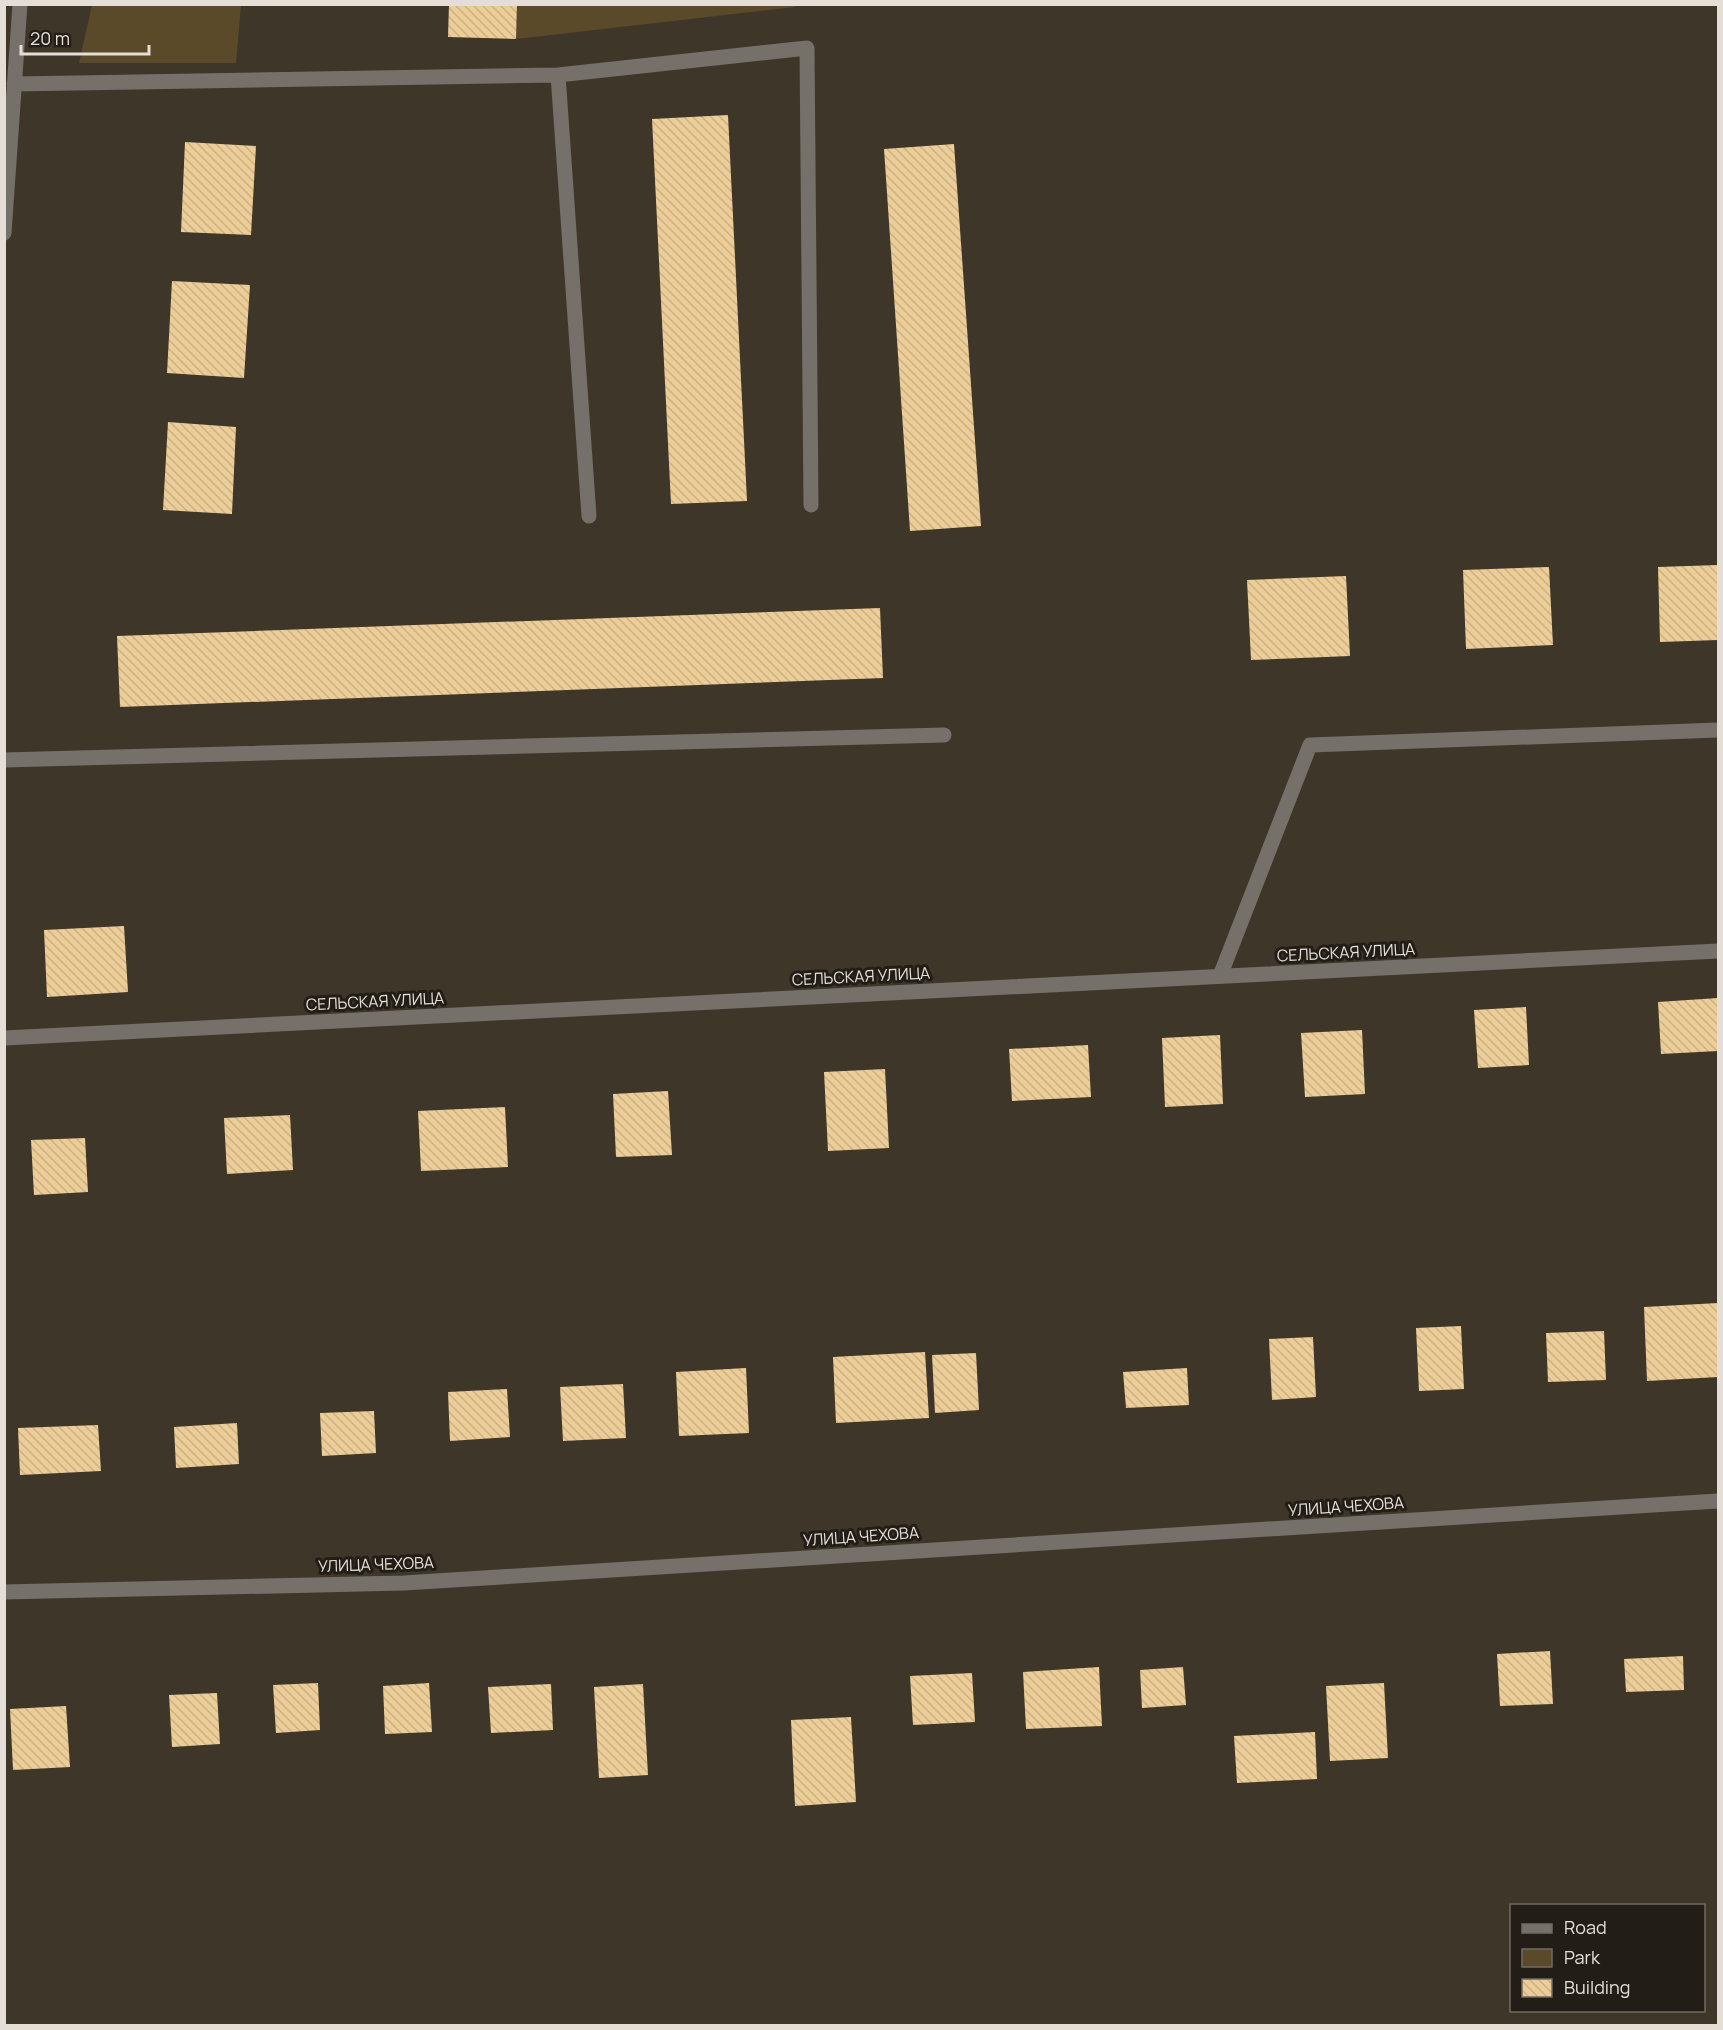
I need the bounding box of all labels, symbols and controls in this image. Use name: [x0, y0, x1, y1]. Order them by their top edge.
scale bar: [21, 18, 148, 56]
text: 20 m: [30, 26, 70, 50]
street label: СЕЛЬСКАЯ УЛИЦА: [1276, 937, 1416, 967]
street label: СЕЛЬСКАЯ УЛИЦА: [791, 961, 931, 991]
street label: СЕЛЬСКАЯ УЛИЦА: [305, 986, 445, 1016]
street label: УЛИЦА ЧЕХОВА: [1287, 1491, 1405, 1521]
street label: УЛИЦА ЧЕХОВА: [802, 1521, 920, 1551]
street label: УЛИЦА ЧЕХОВА: [318, 1551, 434, 1577]
legend: [1510, 1904, 1705, 2012]
text: Road: [1564, 1915, 1607, 1939]
text: Park: [1564, 1945, 1601, 1969]
text: Building: [1564, 1975, 1630, 1999]

